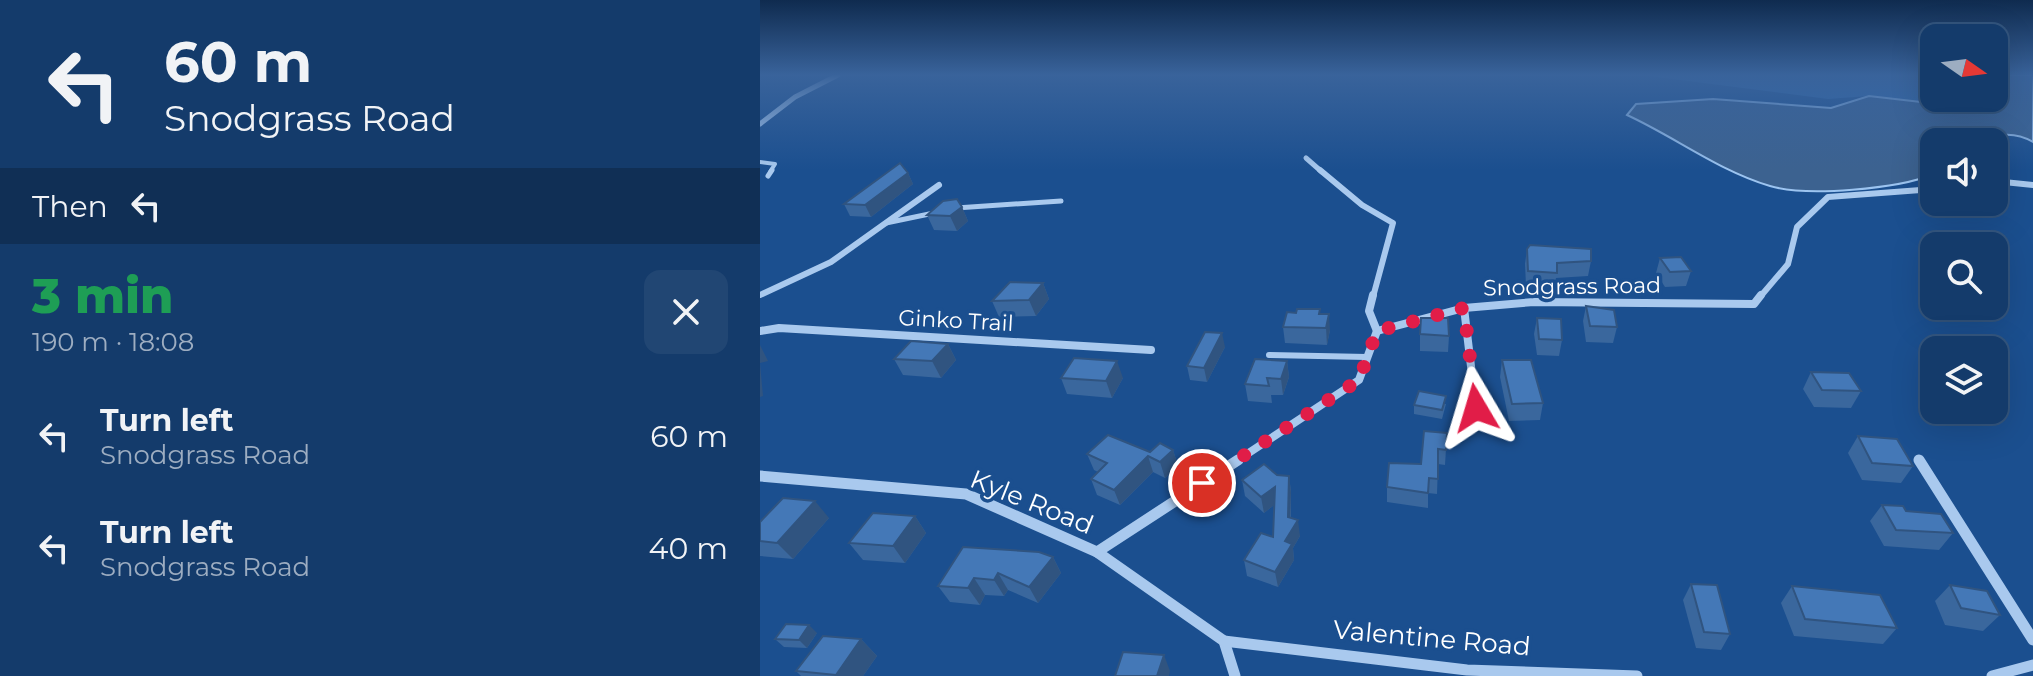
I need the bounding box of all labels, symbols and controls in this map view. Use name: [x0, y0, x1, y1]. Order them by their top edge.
north arrow: [1920, 24, 2008, 112]
map controls: [1920, 24, 2008, 424]
text: 60 m: [164, 28, 312, 96]
icon: left: [32, 32, 136, 136]
text: Snodgrass Road: [164, 96, 455, 140]
button: sound: [1920, 128, 2008, 216]
icon: left: [124, 184, 168, 228]
text: Then: [32, 188, 108, 225]
button: search: [1920, 232, 2008, 320]
text: 3 min: [32, 267, 174, 325]
button: close: [644, 270, 728, 354]
street label: Snodgrass Road: [1483, 271, 1661, 302]
street label: Ginko Trail: [898, 304, 1014, 337]
text: 190 m · 18:08: [32, 326, 194, 358]
button: layers: [1920, 336, 2008, 424]
position arrow: [1434, 366, 1518, 450]
text: Turn left: [100, 402, 233, 439]
icon: left: [32, 414, 76, 458]
text: 60 m: [650, 418, 728, 455]
text: Snodgrass Road: [100, 439, 310, 471]
pin: [1168, 449, 1236, 517]
icon: arrive: [1180, 461, 1224, 505]
street label: Kyle Road: [966, 463, 1098, 541]
text: Turn left: [100, 514, 233, 551]
icon: left: [32, 526, 76, 570]
text: 40 m: [649, 530, 728, 567]
text: Snodgrass Road: [100, 551, 310, 583]
street label: Valentine Road: [1332, 613, 1532, 663]

